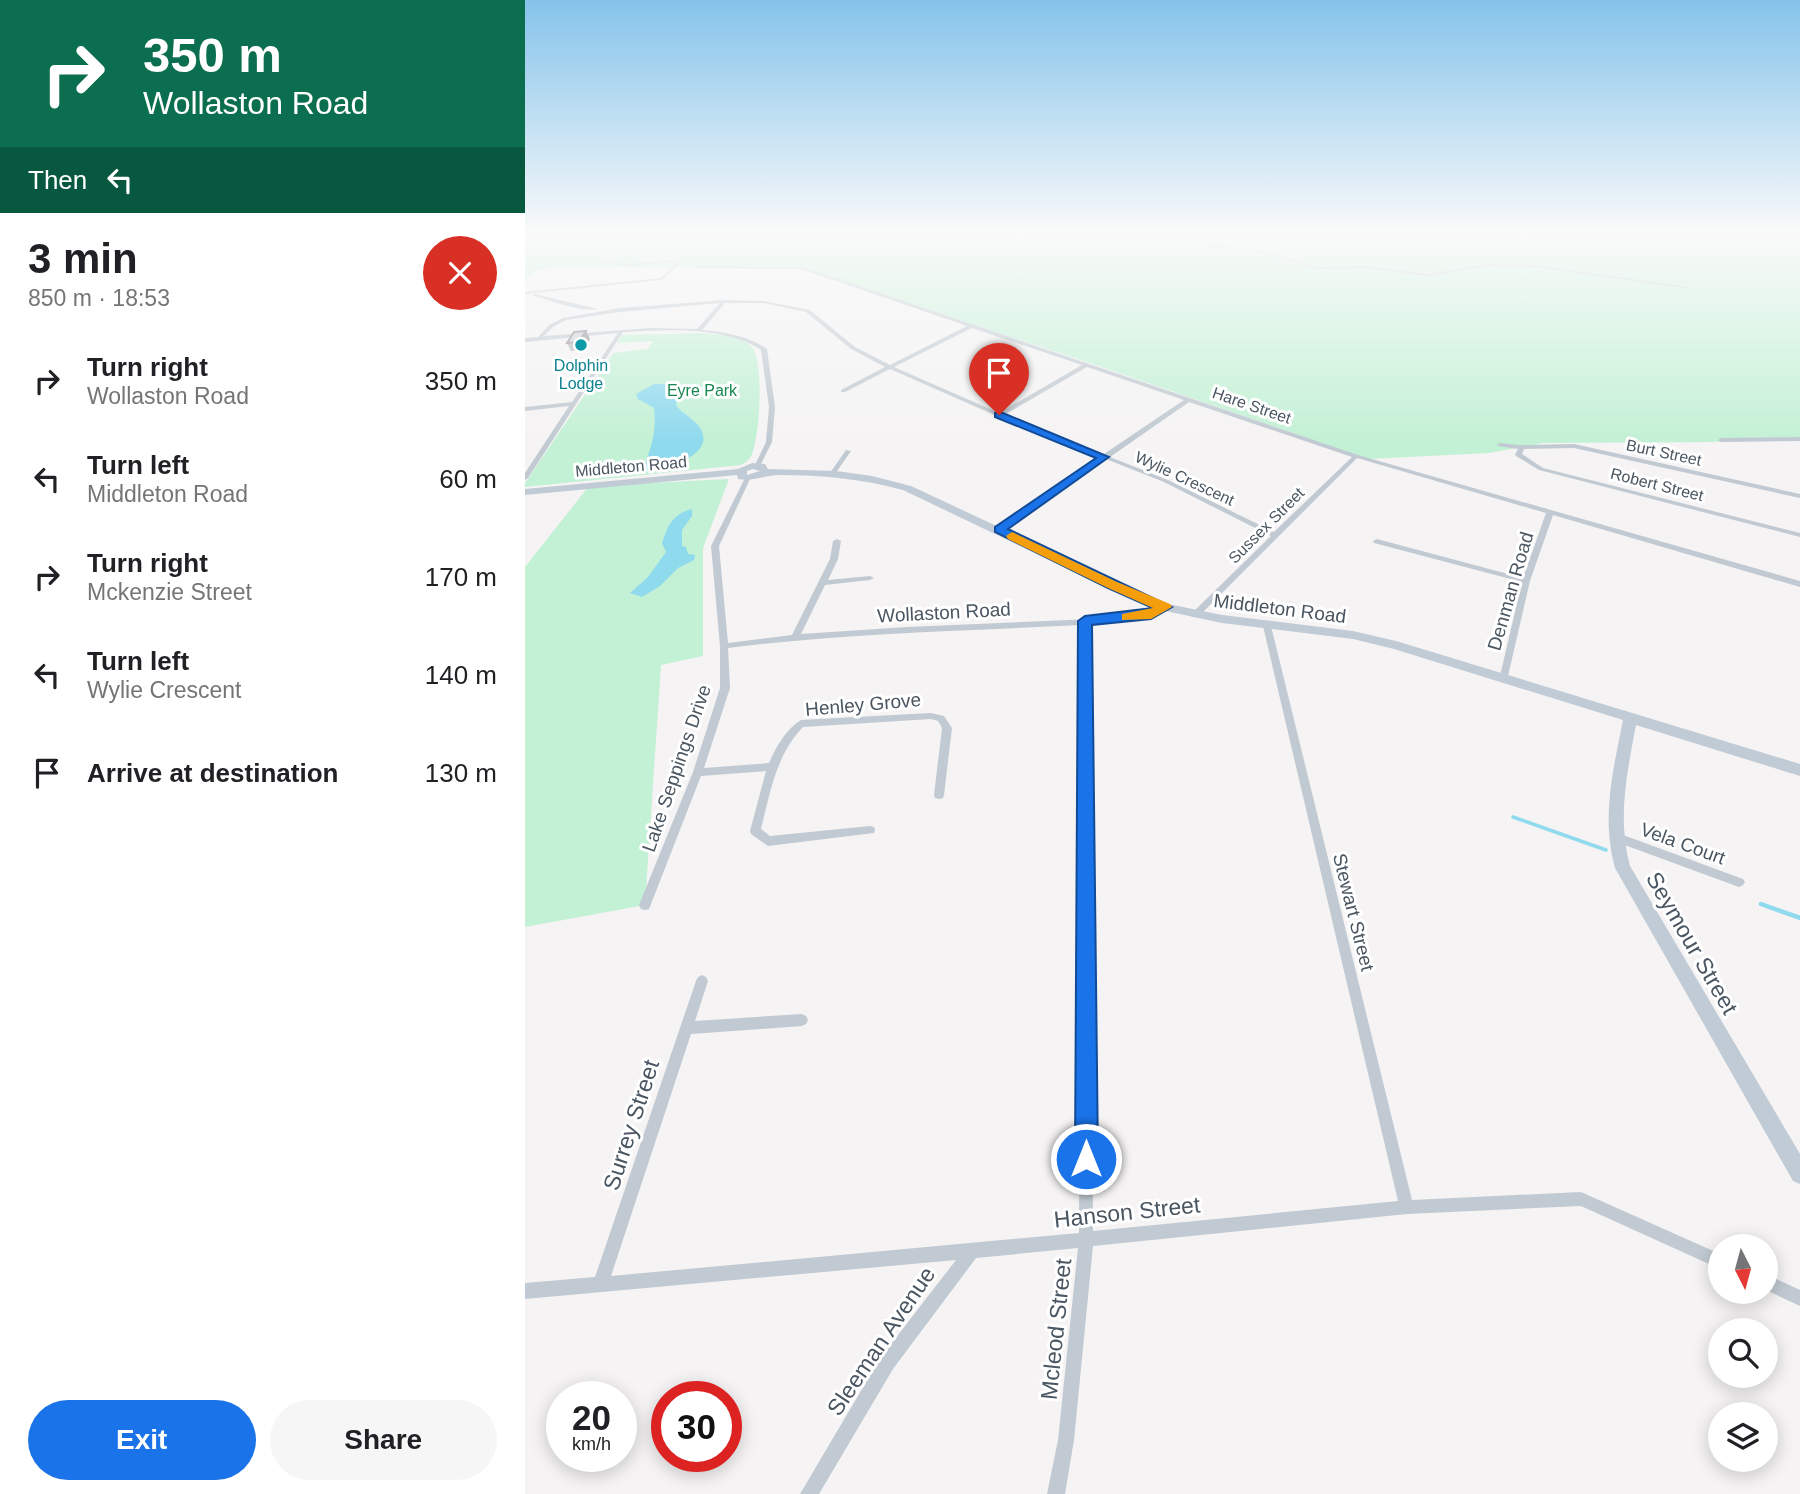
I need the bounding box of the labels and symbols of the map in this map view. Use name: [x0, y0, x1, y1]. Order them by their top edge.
marker: Dolphin Lodge: [573, 337, 589, 353]
pin: [969, 343, 1029, 415]
place label: Dolphin Lodge: [554, 357, 608, 392]
park label: Eyre Park: [667, 382, 738, 399]
street label: Hare Street: [1210, 384, 1294, 427]
street label: Burt Street: [1625, 436, 1704, 469]
street label: Wylie Crescent: [1133, 448, 1238, 509]
street label: Middleton Road: [574, 453, 688, 480]
street label: Robert Street: [1609, 465, 1706, 504]
street label: Sussex Street: [1225, 484, 1308, 567]
street label: Denman Road: [1484, 529, 1537, 653]
street label: Middleton Road: [1213, 590, 1347, 627]
street label: Wollaston Road: [877, 599, 1011, 626]
street label: Lake Seppings Drive: [638, 682, 715, 854]
street label: Henley Grove: [804, 689, 922, 720]
street label: Vela Court: [1638, 818, 1729, 869]
street label: Stewart Street: [1329, 851, 1378, 974]
street label: Seymour Street: [1641, 867, 1744, 1019]
street label: Surrey Street: [598, 1056, 664, 1193]
position arrow: [1049, 1122, 1123, 1196]
street label: Hanson Street: [1053, 1191, 1202, 1233]
north arrow: [1708, 1234, 1778, 1304]
street label: Mcleod Street: [1036, 1256, 1076, 1401]
street label: Sleeman Avenue: [822, 1262, 940, 1420]
speed limit sign: 30: [651, 1381, 742, 1472]

